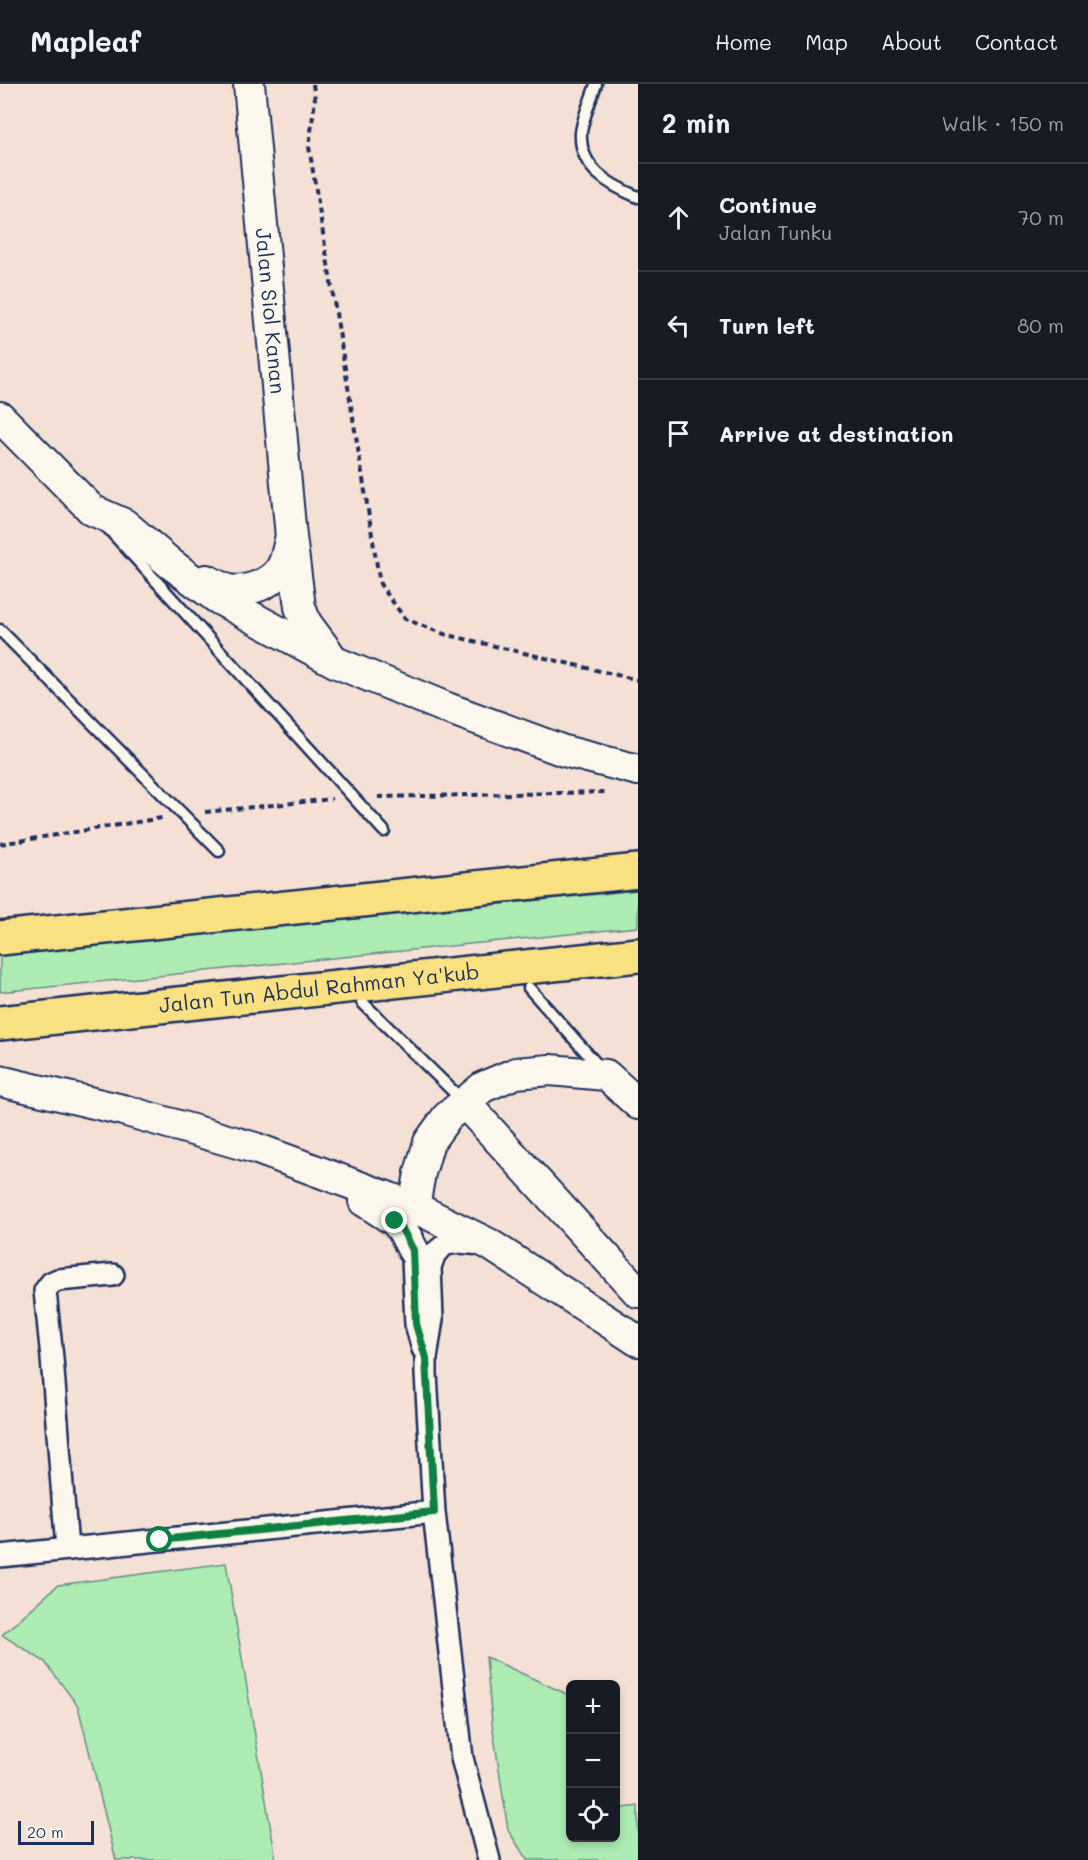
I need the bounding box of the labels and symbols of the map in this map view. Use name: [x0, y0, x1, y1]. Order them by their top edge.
street label: Jalan Siol Kanan: [250, 227, 293, 395]
street label: Jalan Tun Abdul Rahman Ya'kub: [158, 957, 481, 1018]
route end: [381, 1207, 407, 1233]
route start: [146, 1526, 172, 1552]
scale bar: [18, 1818, 94, 1846]

